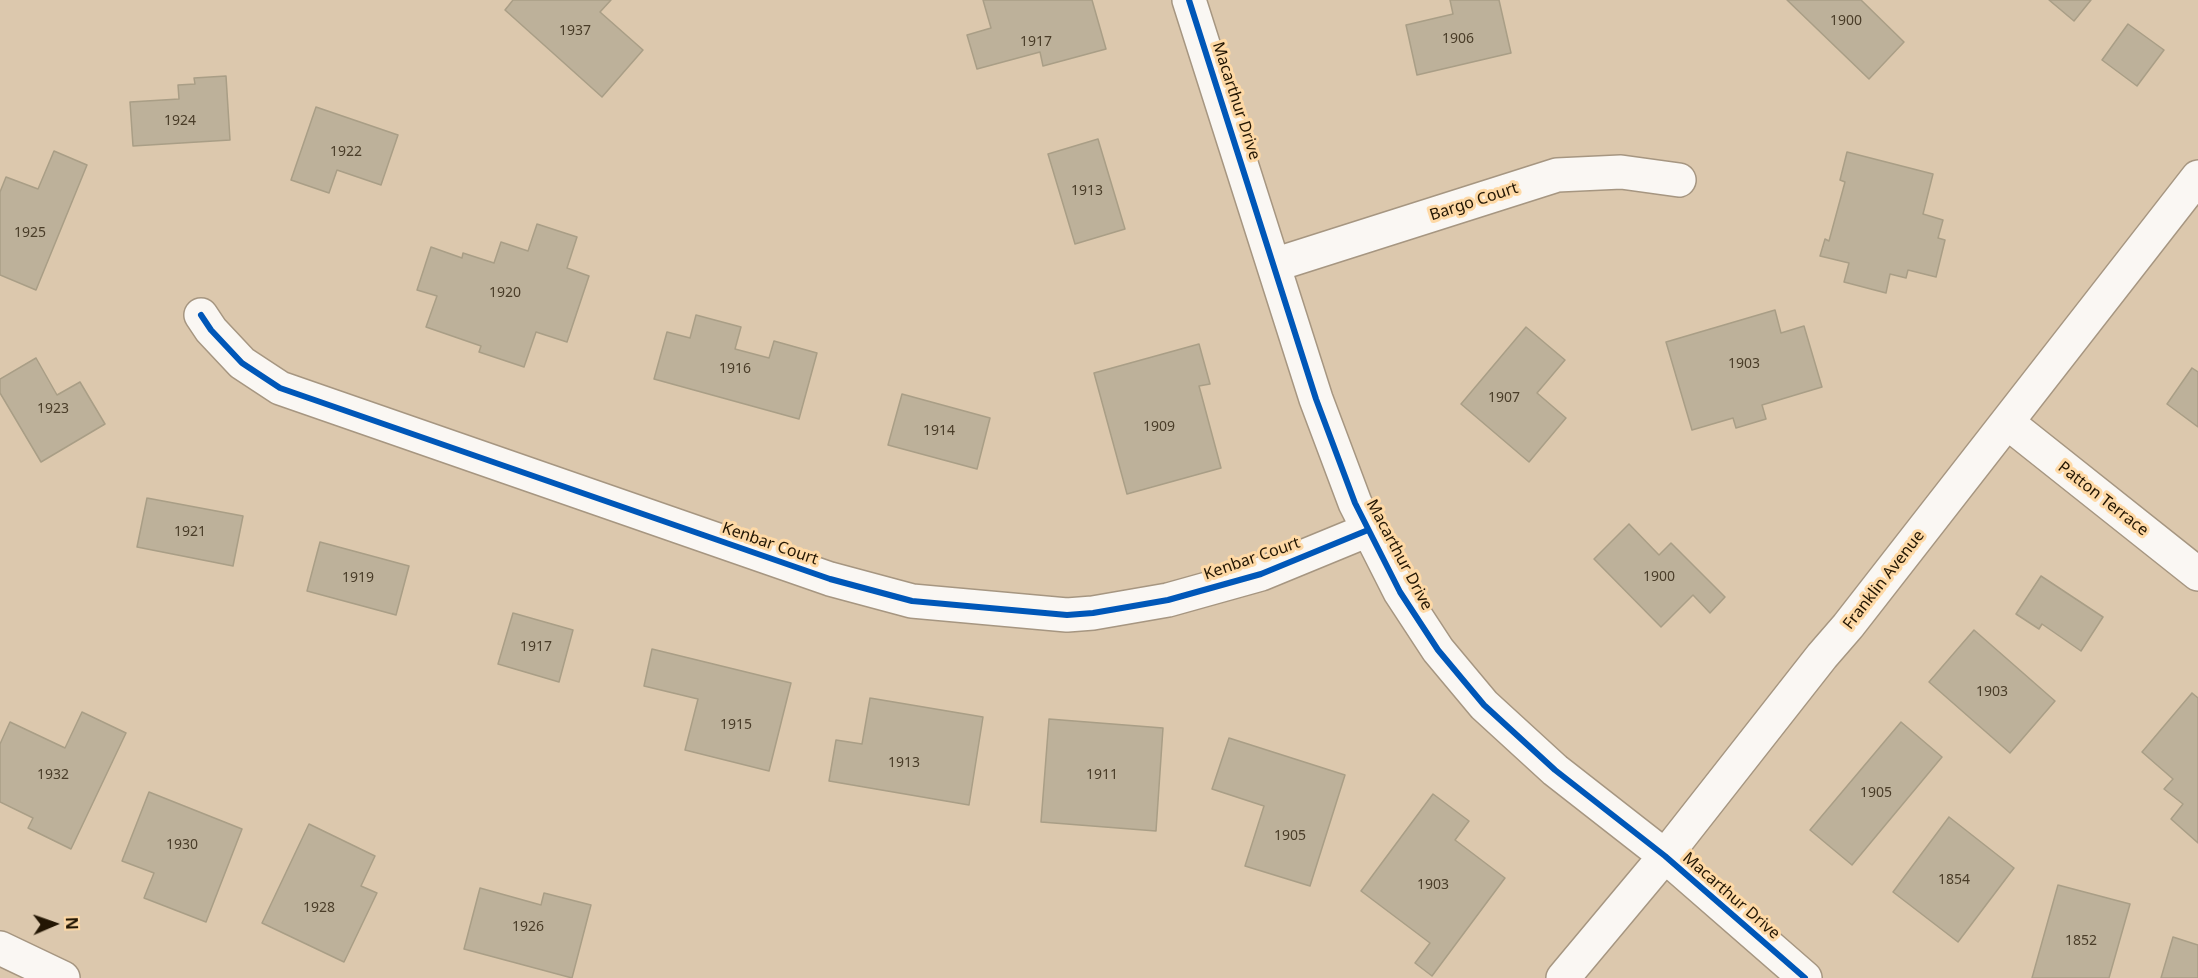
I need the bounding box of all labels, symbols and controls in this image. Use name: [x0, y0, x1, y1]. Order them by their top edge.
house number: 1900: [1830, 13, 1862, 29]
house number: 1937: [559, 23, 591, 39]
house number: 1906: [1442, 31, 1474, 47]
house number: 1917: [1020, 34, 1052, 50]
street label: Macarthur Drive: [1208, 40, 1264, 162]
house number: 1924: [164, 113, 196, 129]
house number: 1922: [330, 144, 362, 160]
street label: Bargo Court: [1427, 179, 1521, 225]
house number: 1913: [1071, 183, 1103, 199]
house number: 1925: [14, 225, 46, 241]
house number: 1920: [489, 285, 521, 301]
house number: 1903: [1728, 356, 1760, 372]
house number: 1916: [719, 361, 751, 377]
house number: 1907: [1488, 390, 1520, 406]
house number: 1923: [37, 401, 69, 417]
house number: 1909: [1143, 419, 1175, 435]
house number: 1914: [923, 423, 955, 439]
street label: Patton Terrace: [2054, 458, 2152, 540]
street label: Macarthur Drive: [1362, 496, 1436, 614]
street label: Kenbar Court: [719, 519, 821, 569]
house number: 1921: [174, 524, 206, 540]
street label: Franklin Avenue: [1839, 527, 1929, 633]
street label: Kenbar Court: [1201, 534, 1303, 584]
house number: 1900: [1643, 569, 1675, 585]
house number: 1919: [342, 570, 374, 586]
house number: 1917: [520, 639, 552, 655]
house number: 1903: [1976, 684, 2008, 700]
house number: 1915: [720, 717, 752, 733]
house number: 1913: [888, 755, 920, 771]
house number: 1932: [37, 767, 69, 783]
house number: 1911: [1086, 767, 1118, 783]
house number: 1905: [1860, 785, 1892, 801]
house number: 1905: [1274, 828, 1306, 844]
house number: 1930: [166, 837, 198, 853]
street label: Macarthur Drive: [1678, 849, 1784, 943]
house number: 1854: [1938, 872, 1970, 888]
house number: 1903: [1417, 877, 1449, 893]
north arrow: [24, 894, 84, 954]
house number: 1928: [303, 900, 335, 916]
text: N: [61, 916, 83, 930]
house number: 1926: [512, 919, 544, 935]
house number: 1852: [2065, 933, 2097, 949]

